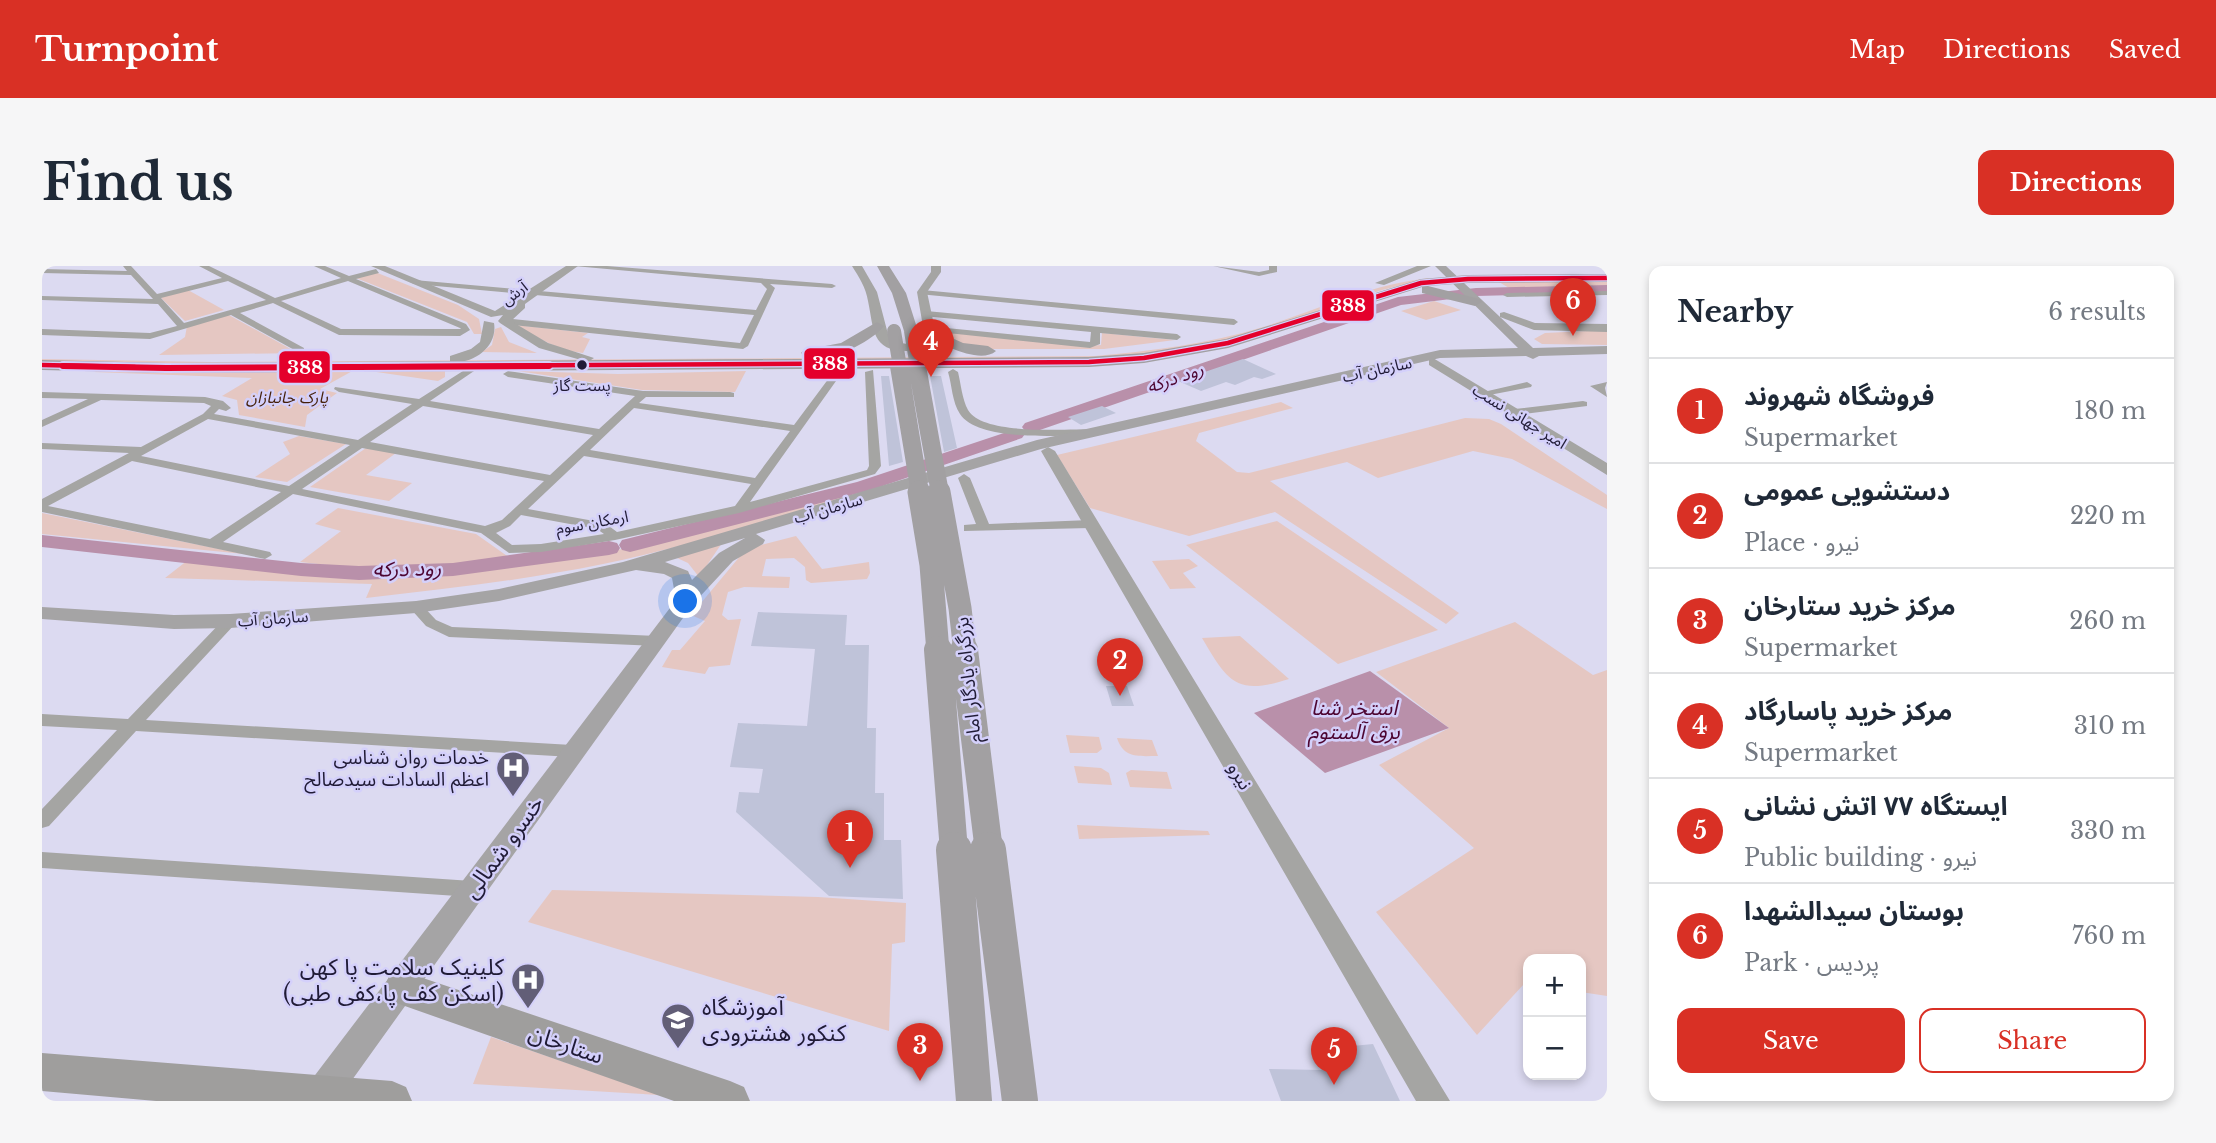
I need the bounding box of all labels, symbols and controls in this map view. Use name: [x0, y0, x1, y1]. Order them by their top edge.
text: Turnpoint: [35, 29, 219, 70]
text: Map: [1849, 35, 1905, 64]
text: Directions: [1943, 35, 2071, 64]
text: Saved: [2109, 35, 2181, 64]
button: Directions: [1978, 150, 2174, 215]
text: Find us: [42, 152, 234, 213]
street label: آرش: [497, 276, 532, 310]
pin: 6: [1550, 278, 1596, 336]
line badge: 388: [1321, 289, 1375, 322]
text: Nearby: [1677, 293, 1793, 330]
text: 388: [1330, 294, 1366, 317]
text: 6 results: [2048, 298, 2146, 326]
pin: 4: [908, 319, 954, 377]
line badge: 388: [803, 347, 856, 380]
line badge: 388: [278, 350, 331, 384]
text: 388: [812, 352, 848, 375]
street label: سازمان آب: [1340, 352, 1414, 386]
text: 388: [287, 356, 323, 379]
marker: پست گاز: [575, 358, 589, 372]
water label: رود درکه: [1144, 358, 1207, 398]
place label: پست گاز: [552, 375, 611, 396]
street label: امیر جهانی نسب: [1469, 379, 1571, 453]
text: فروشگاه شهروند: [1744, 380, 1934, 412]
park label: پارک جانبازان: [246, 387, 328, 408]
text: 1: [1695, 397, 1705, 425]
text: 180 m: [2074, 397, 2146, 425]
text: Supermarket: [1744, 424, 1898, 452]
text: دستشویی عمومی: [1744, 475, 1950, 507]
street label: سازمان آب: [791, 489, 865, 527]
text: 2: [1693, 502, 1707, 530]
text: 220 m: [2070, 502, 2146, 530]
street label: ارمکان سوم: [554, 506, 631, 541]
text: Place · نیرو: [1744, 529, 1859, 557]
water label: رود درکه: [372, 555, 442, 583]
your location: [668, 584, 702, 618]
text: مرکز خرید ستارخان: [1744, 590, 1956, 622]
street label: سازمان آب: [237, 606, 309, 630]
text: 3: [1693, 607, 1707, 635]
text: 260 m: [2069, 607, 2146, 635]
street label: بزرگراه یادگار امام: [950, 615, 989, 744]
text: Supermarket: [1744, 634, 1898, 662]
pin: 2: [1097, 638, 1143, 696]
water label: استخر شنا برق آلستوم: [1307, 695, 1400, 748]
text: مرکز خرید پاسارگاد: [1744, 695, 1952, 727]
text: 4: [1692, 712, 1708, 740]
text: 310 m: [2074, 712, 2146, 740]
text: Supermarket: [1744, 739, 1898, 767]
place label: خدمات روان شناسی اعظم السادات سیدصالح: [304, 746, 489, 794]
hospital icon: خدمات روان شناسی اعظم السادات سیدصالح: [494, 749, 532, 798]
street label: نیرو: [1223, 758, 1257, 794]
street label: خسرو شمالی: [456, 790, 550, 904]
text: ایستگاه ۷۷ اتش نشانی: [1744, 790, 2008, 822]
pin: 1: [827, 810, 873, 868]
text: 5: [1693, 817, 1707, 845]
text: 330 m: [2070, 817, 2146, 845]
text: Public building · نیرو: [1744, 844, 1977, 872]
text: بوستان سیدالشهدا: [1744, 895, 1964, 927]
text: 6: [1692, 922, 1708, 950]
text: 760 m: [2072, 922, 2146, 950]
text: Park · پردیس: [1744, 949, 1879, 977]
place label: کلینیک سلامت پا کهن (اسکن کف پا،کفی طبی): [283, 953, 505, 1008]
map controls: [1523, 954, 1586, 1080]
button: +: [1523, 954, 1586, 1017]
hospital icon: کلینیک سلامت پا کهن (اسکن کف پا،کفی طبی): [509, 961, 547, 1010]
place label: آموزشگاه کنکور هشترودی: [702, 993, 847, 1047]
school or university icon: آموزشگاه کنکور هشترودی: [659, 1001, 697, 1050]
button: Save: [1677, 1008, 1905, 1073]
button: Share: [1919, 1008, 2146, 1073]
button: −: [1523, 1017, 1586, 1080]
street label: ستارخان: [525, 1018, 607, 1070]
pin: 3: [897, 1023, 943, 1081]
pin: 5: [1311, 1027, 1357, 1085]

